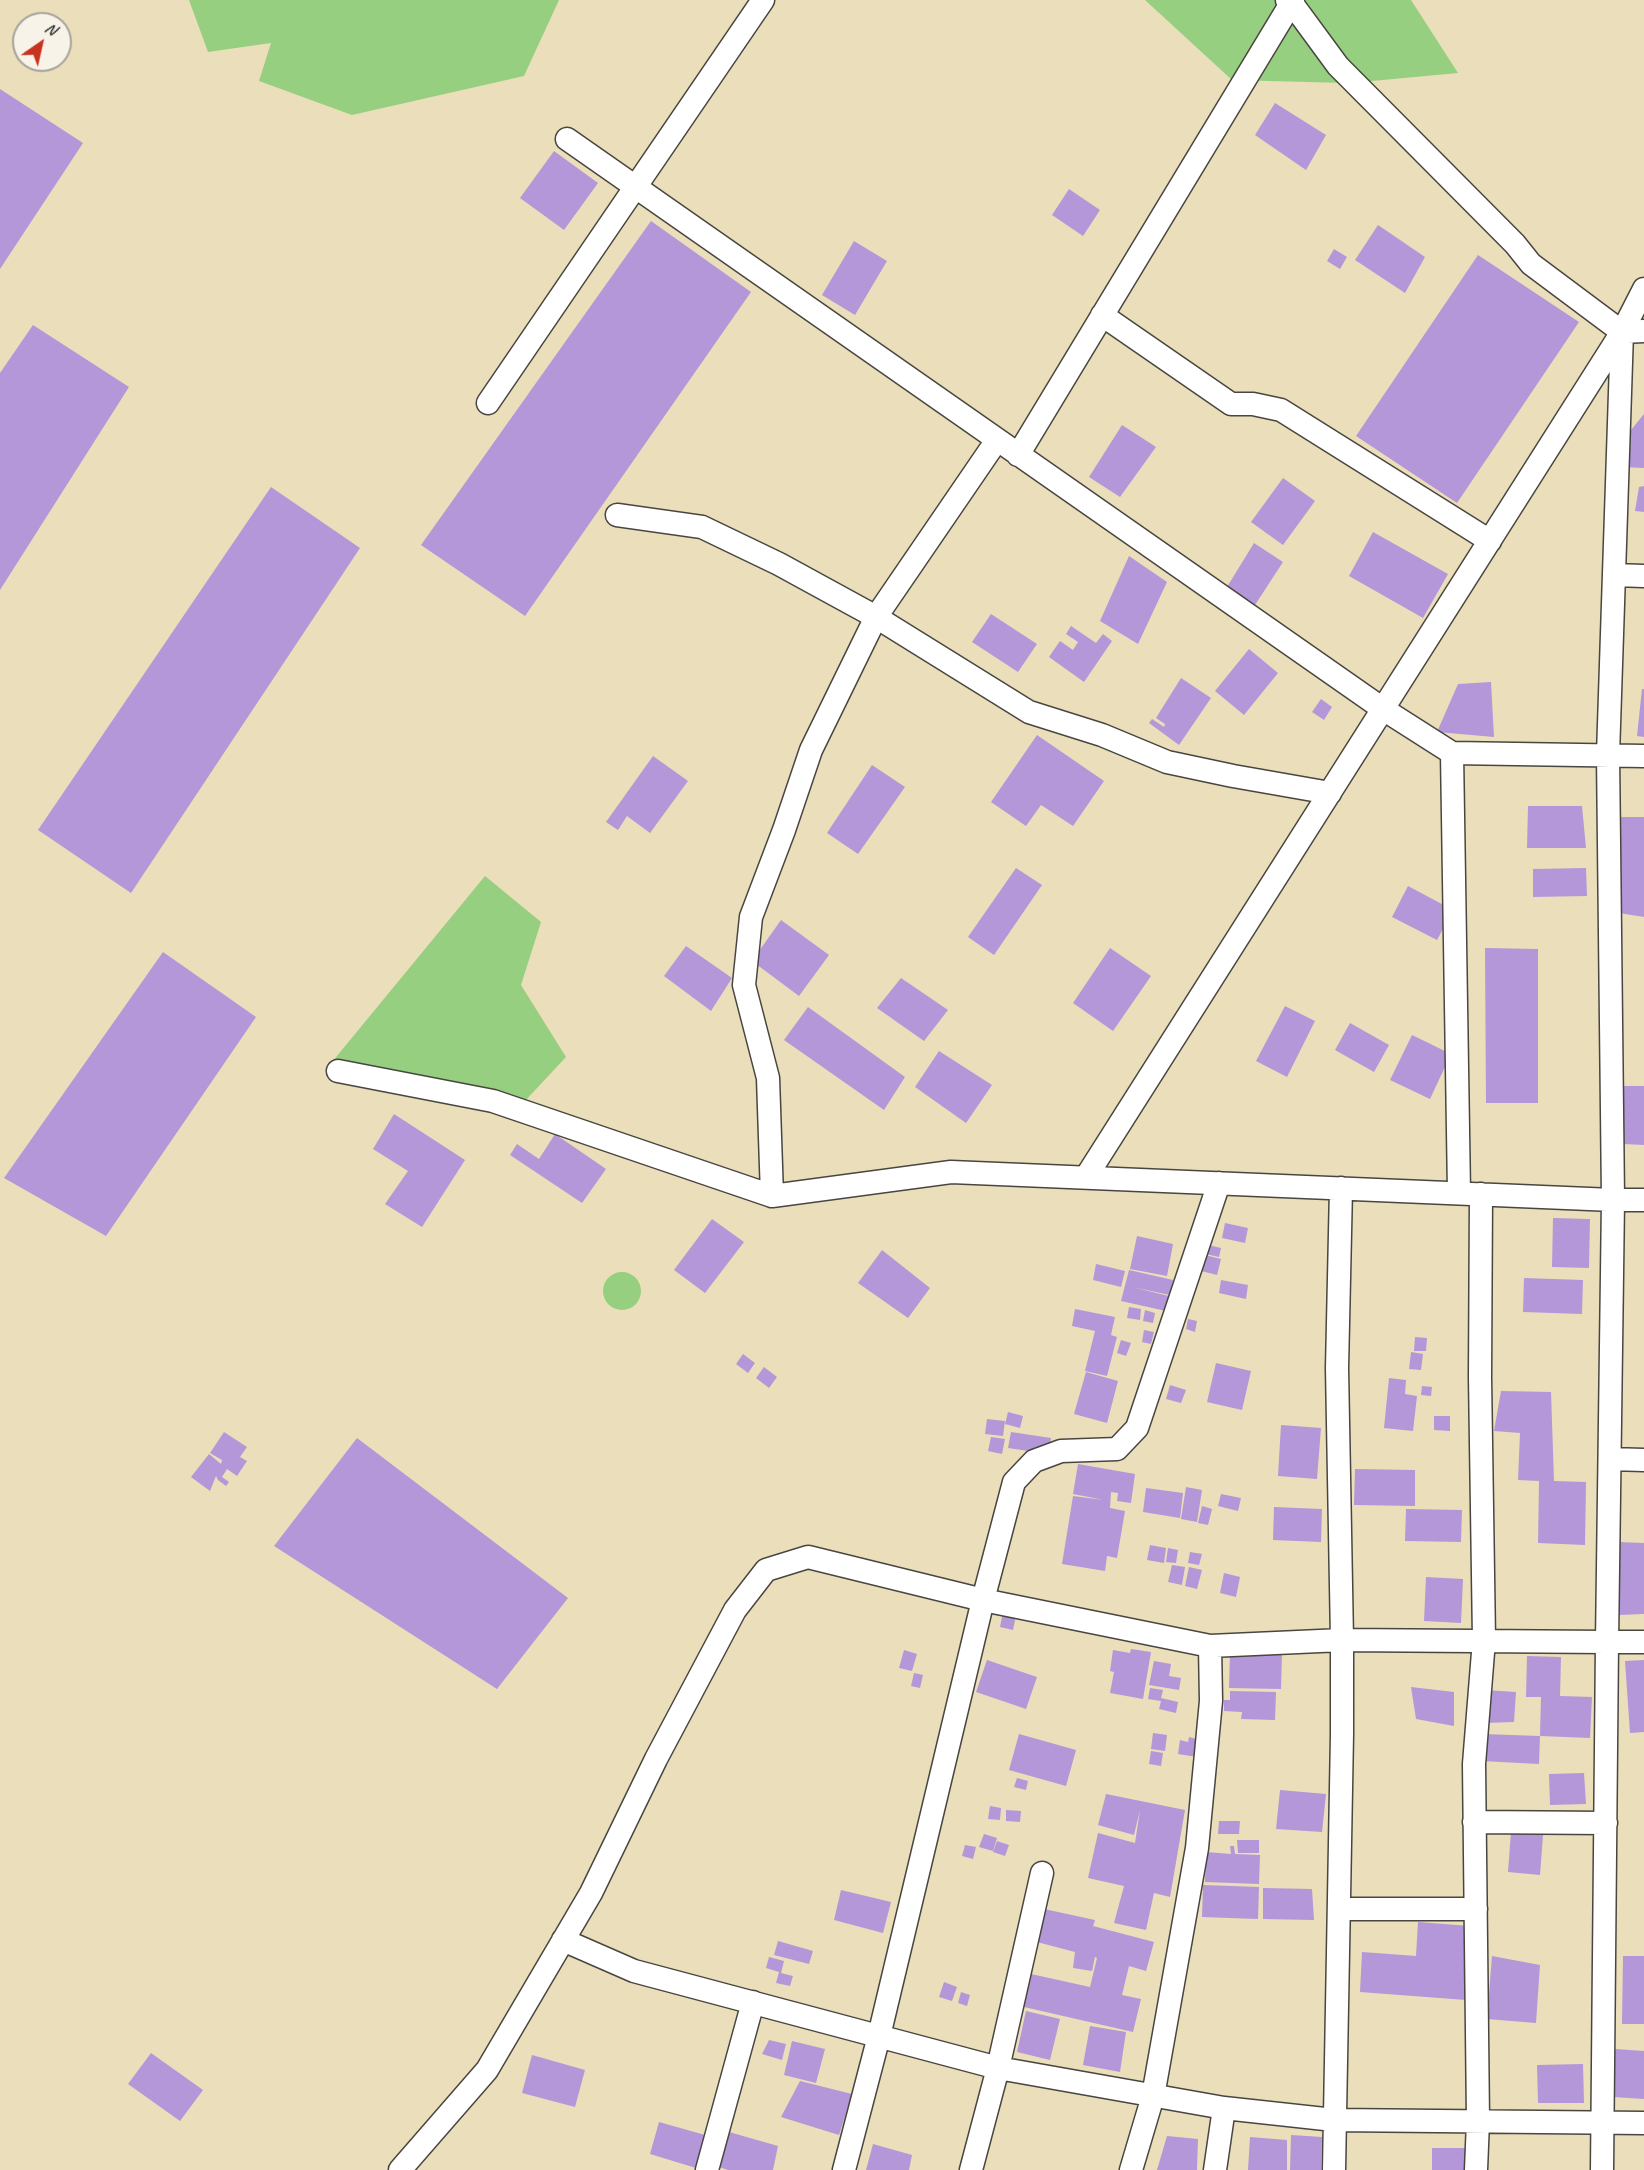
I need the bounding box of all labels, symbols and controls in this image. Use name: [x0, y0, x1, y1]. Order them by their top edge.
north arrow: [12, 12, 72, 72]
text: N: [41, 18, 61, 40]

